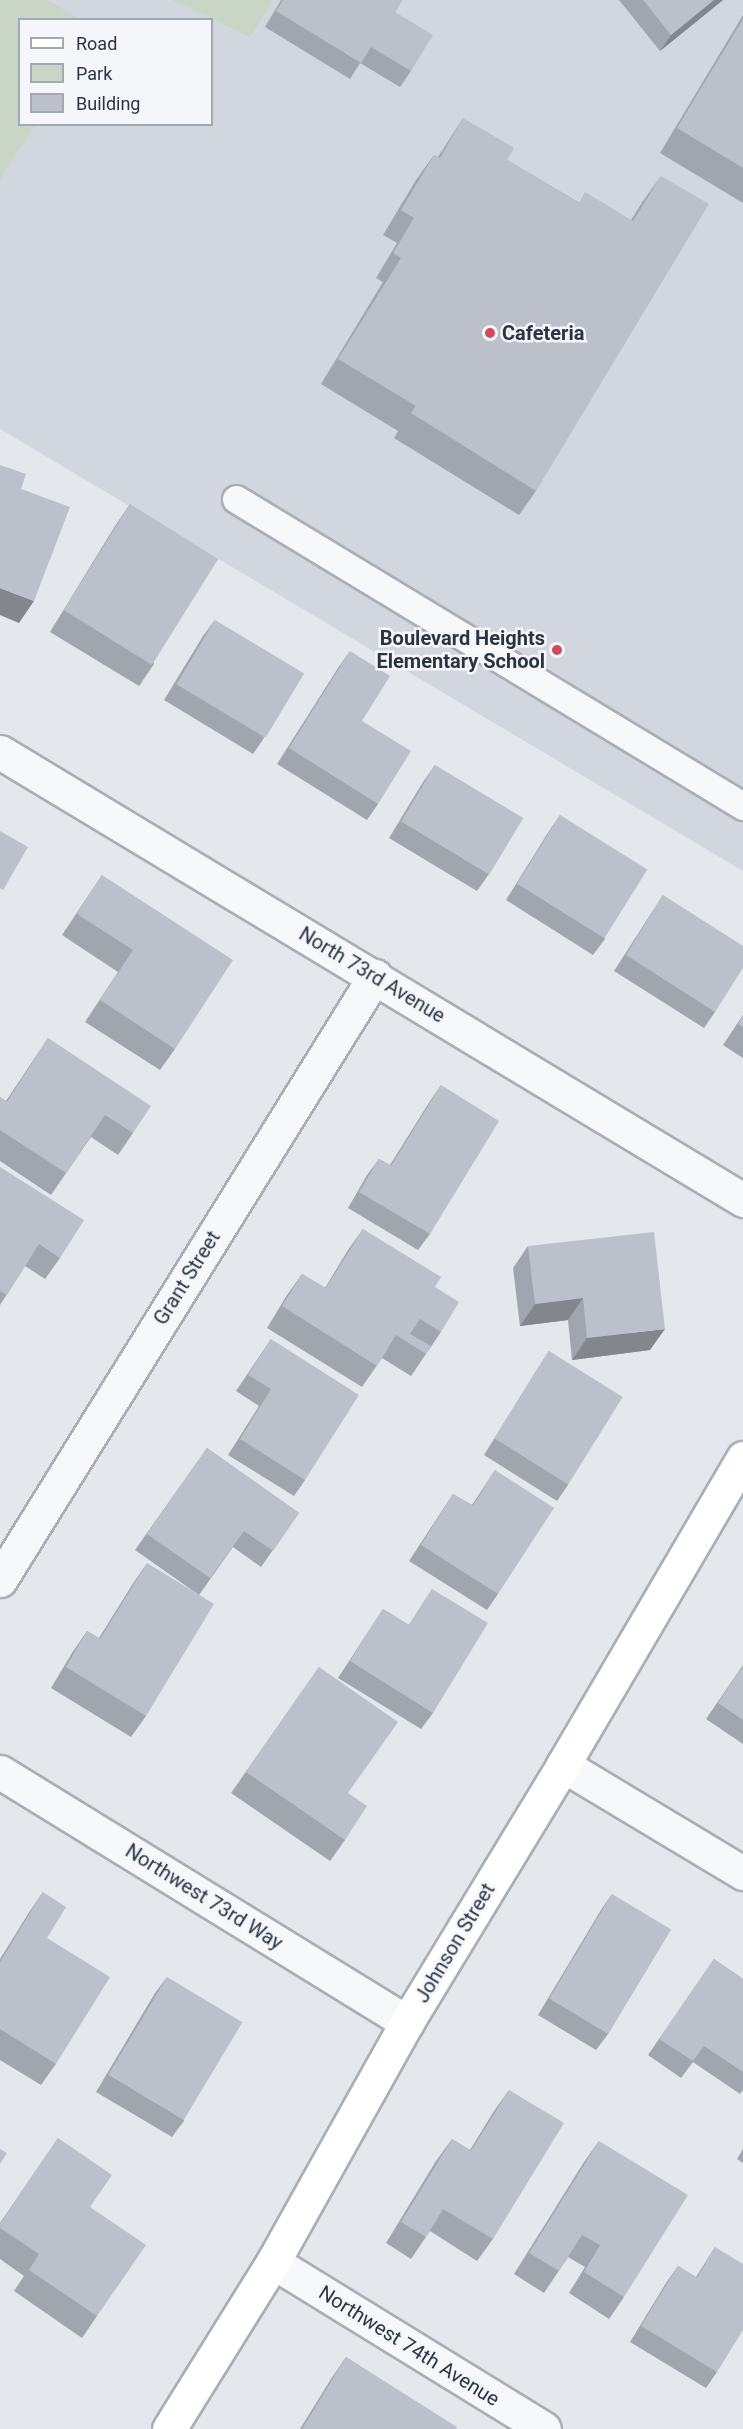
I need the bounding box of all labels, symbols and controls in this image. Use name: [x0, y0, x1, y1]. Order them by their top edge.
legend: [18, 18, 213, 126]
text: Road: [76, 33, 117, 54]
text: Park: [76, 63, 112, 84]
text: Building: [76, 93, 140, 114]
place label: Cafeteria: [502, 321, 584, 345]
marker: Cafeteria: [483, 326, 497, 340]
place label: Boulevard Heights Elementary School: [377, 626, 545, 673]
marker: Boulevard Heights Elementary School: [550, 643, 564, 657]
street label: North 73rd Avenue: [295, 922, 449, 1028]
street label: Grant Street: [149, 1227, 225, 1329]
street label: Northwest 73rd Way: [121, 1839, 287, 1955]
street label: Johnson Street: [410, 1879, 500, 2007]
street label: Northwest 74th Avenue: [314, 2281, 504, 2411]

